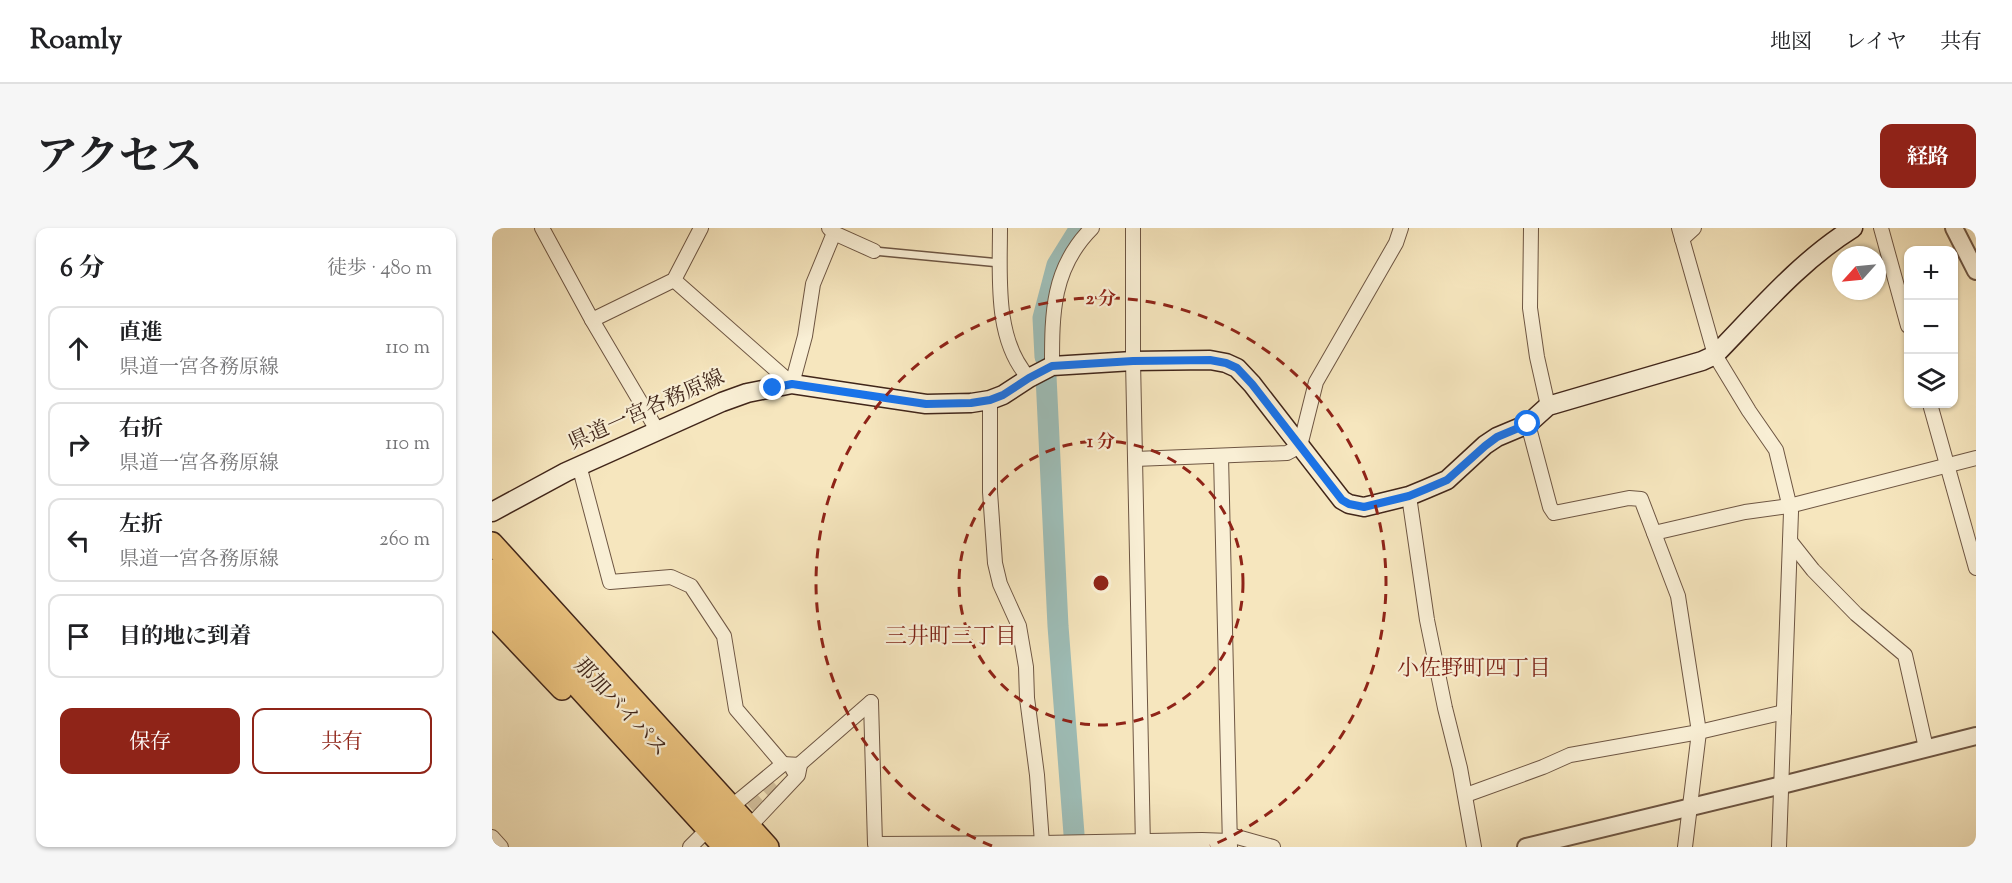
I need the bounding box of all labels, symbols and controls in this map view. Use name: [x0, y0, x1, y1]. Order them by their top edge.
text: Roamly: [30, 21, 122, 61]
text: 地図: [1770, 28, 1812, 58]
text: レイヤ: [1845, 28, 1907, 58]
text: 共有: [1940, 28, 1982, 58]
button: 経路: [1880, 124, 1976, 188]
text: アクセス: [36, 130, 203, 190]
north arrow: [1832, 246, 1886, 300]
map controls: [1904, 246, 1958, 408]
button: +: [1904, 246, 1958, 300]
text: 6 分: [60, 251, 104, 288]
text: 徒歩 · 480 m: [327, 255, 432, 284]
text: 2 分: [1086, 287, 1116, 313]
button: −: [1904, 300, 1958, 354]
text: 直進: [119, 318, 163, 350]
icon: ahead: [62, 332, 95, 365]
text: 110 m: [385, 334, 430, 363]
text: 県道一宮各務原線: [119, 354, 279, 383]
button: layers: [1904, 354, 1958, 408]
street label: 県道一宮各務原線: [564, 363, 730, 459]
route end: [759, 374, 785, 400]
route start: [1514, 410, 1540, 436]
text: 右折: [119, 414, 163, 446]
icon: right: [62, 428, 95, 461]
text: 110 m: [385, 430, 430, 459]
text: 1 分: [1087, 430, 1115, 456]
text: 県道一宮各務原線: [119, 450, 279, 479]
text: 左折: [119, 510, 163, 542]
icon: left: [62, 524, 95, 557]
text: 260 m: [379, 526, 430, 555]
text: 県道一宮各務原線: [119, 546, 279, 575]
centre of rings: [1091, 573, 1111, 593]
icon: arrive: [62, 620, 95, 653]
text: 目的地に到着: [119, 622, 251, 654]
district label: 三井町三丁目: [885, 622, 1017, 654]
street label: 那加バイパス: [566, 652, 674, 764]
district label: 小佐野町四丁目: [1397, 654, 1551, 686]
button: 保存: [60, 708, 240, 774]
button: 共有: [252, 708, 432, 774]

